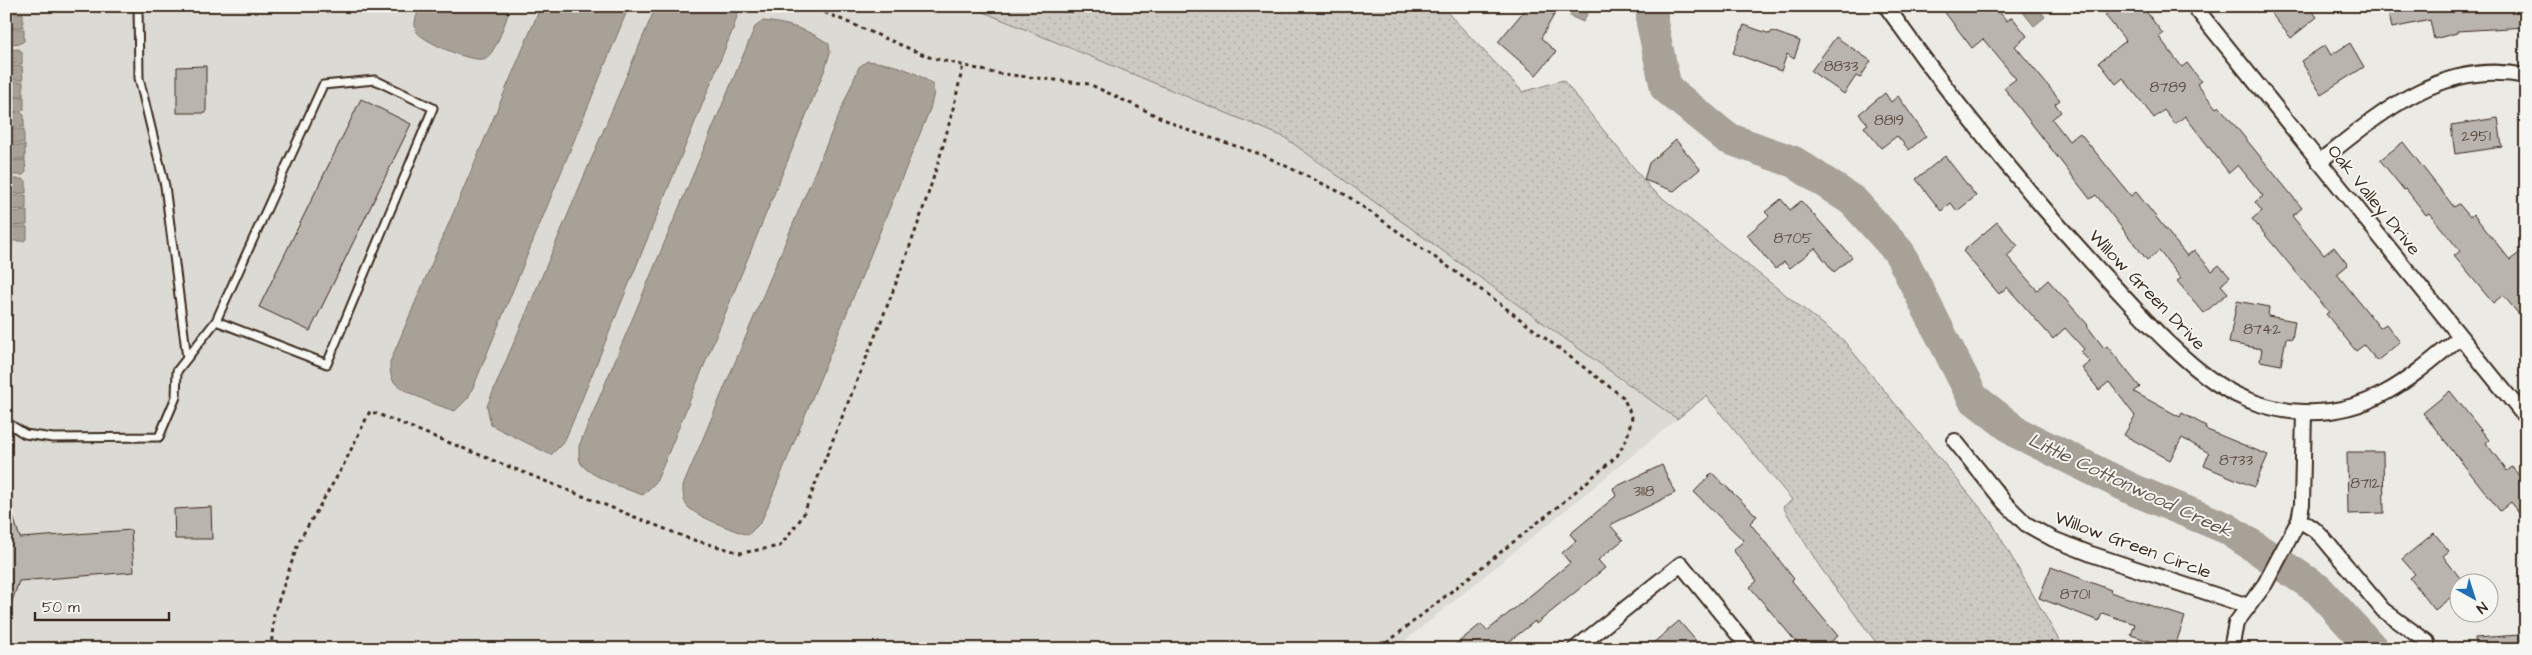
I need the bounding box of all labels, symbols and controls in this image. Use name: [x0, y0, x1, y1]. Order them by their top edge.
house number: 8833: [1824, 56, 1859, 77]
house number: 8789: [2149, 77, 2187, 98]
house number: 8819: [1874, 110, 1904, 131]
house number: 2951: [2461, 126, 2491, 147]
street label: Oak Valley Drive: [2321, 139, 2427, 261]
street label: Willow Green Drive: [2083, 224, 2211, 356]
house number: 8705: [1773, 228, 1813, 249]
house number: 8742: [2243, 319, 2281, 340]
water label: Little Cottonwood Creek: [2024, 427, 2237, 545]
house number: 8733: [2219, 450, 2253, 471]
house number: 8712: [2350, 473, 2380, 494]
house number: 3118: [1633, 481, 1655, 502]
street label: Willow Green Circle: [2051, 505, 2215, 585]
north arrow: [2450, 572, 2500, 622]
house number: 8701: [2060, 584, 2090, 605]
scale bar: [35, 590, 169, 622]
text: 50 m: [42, 597, 80, 618]
text: N: [2472, 597, 2491, 618]

